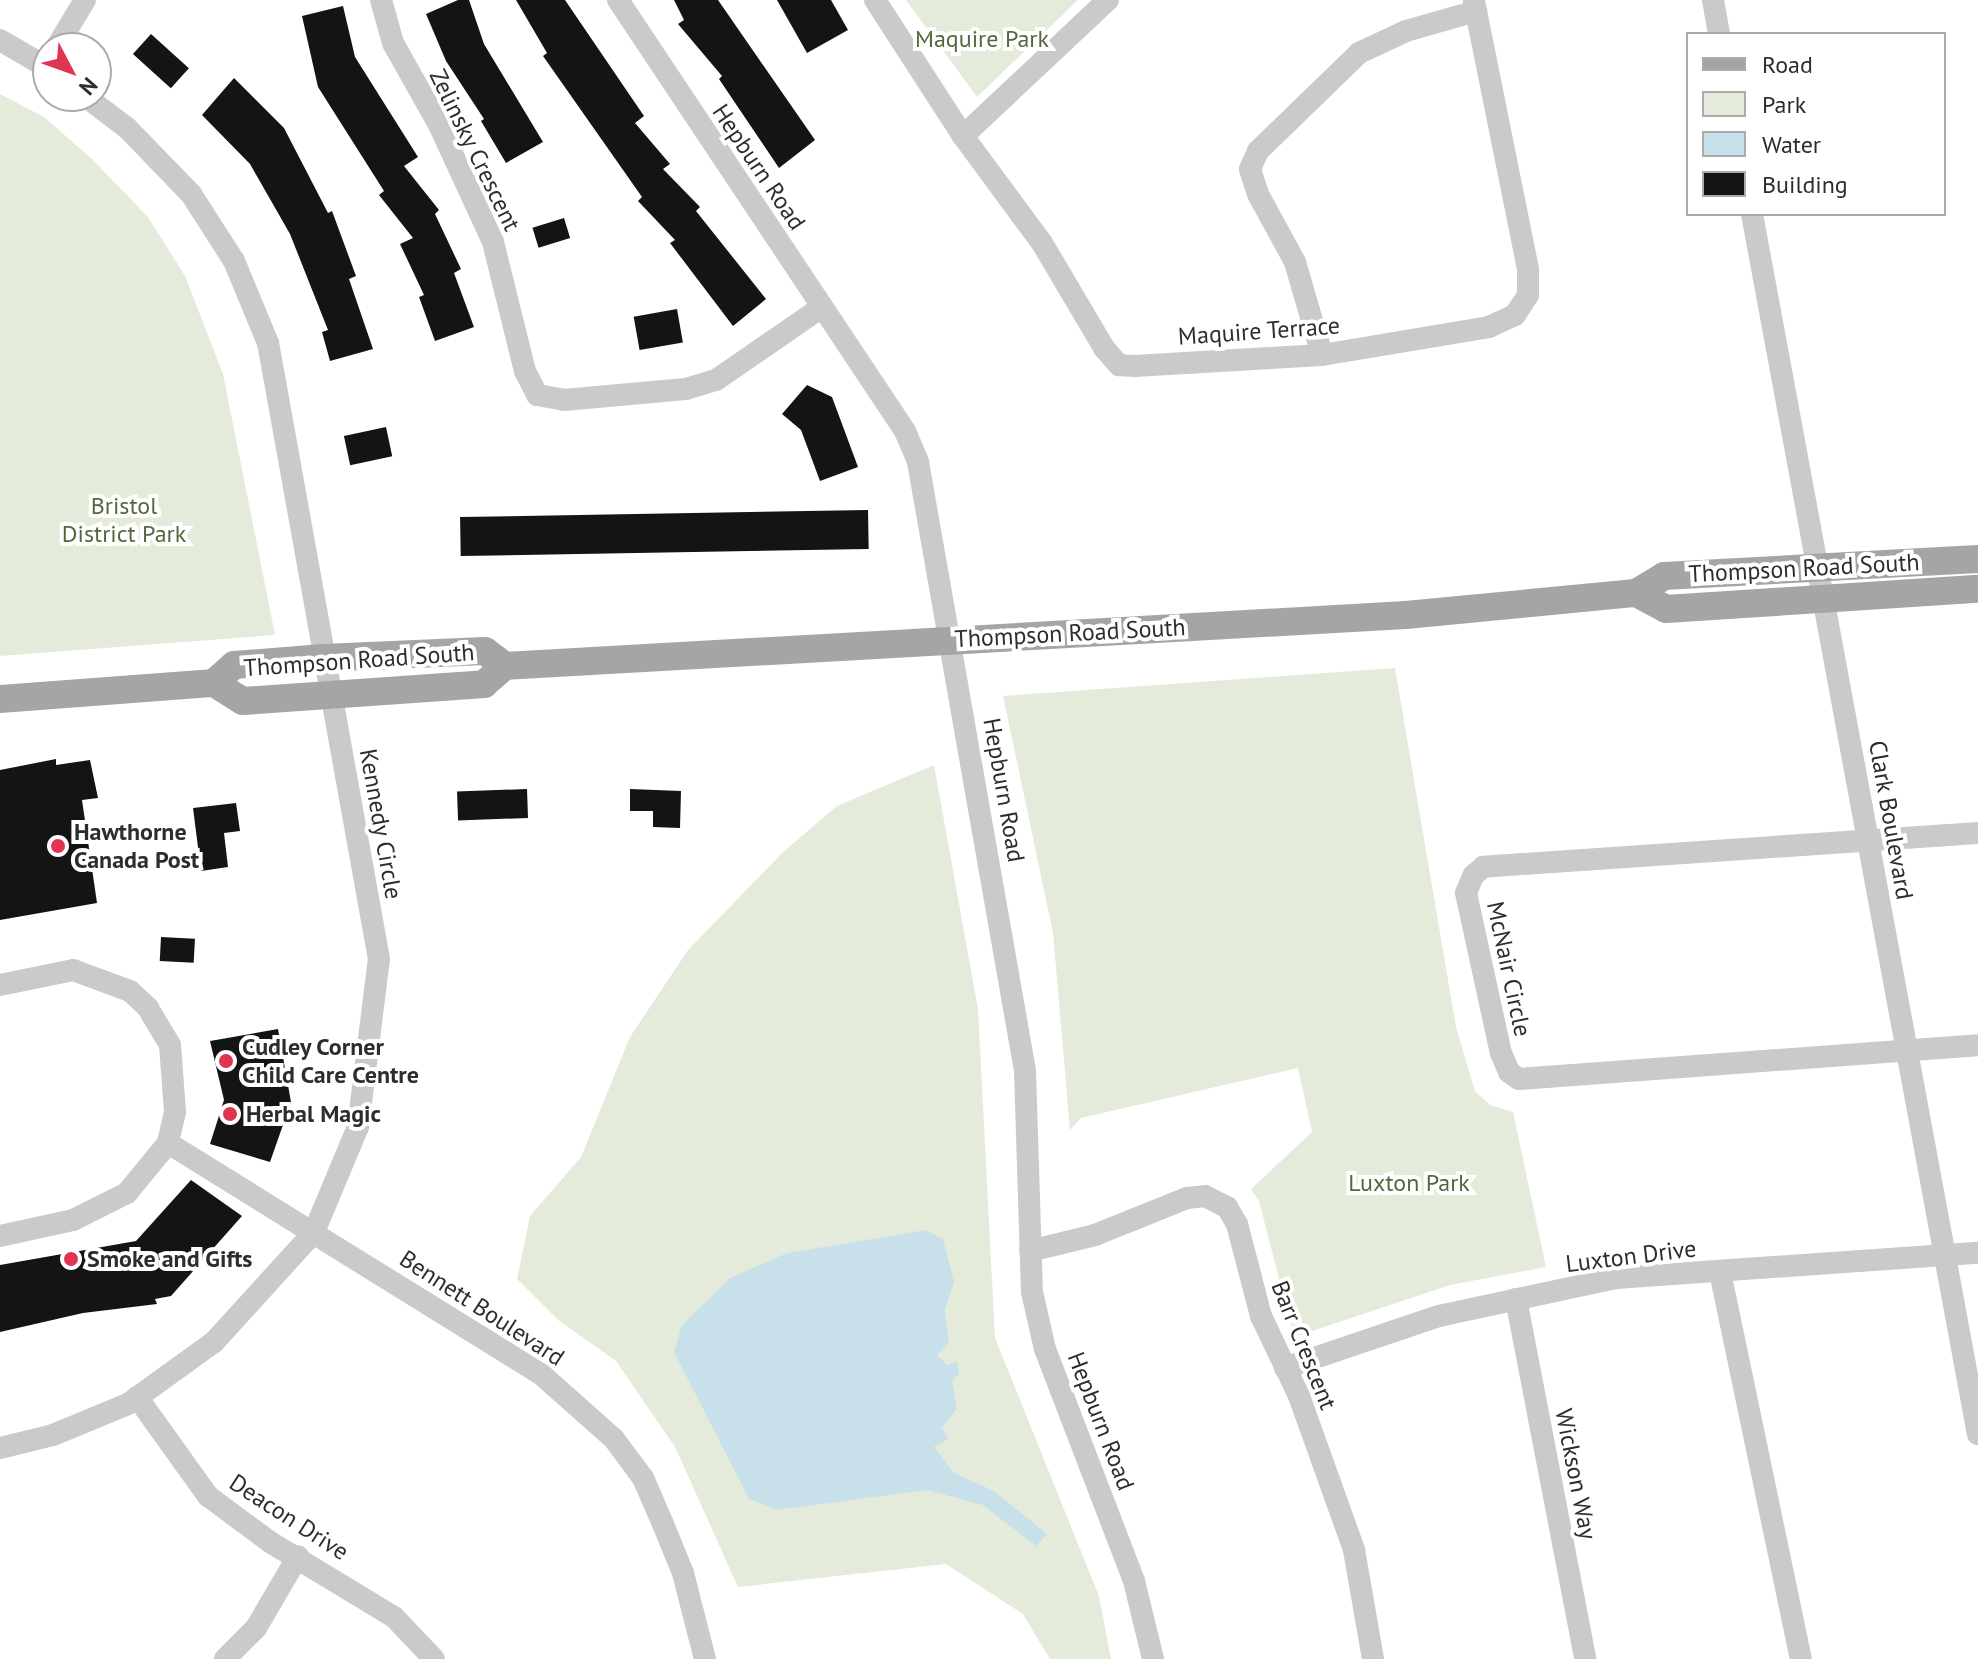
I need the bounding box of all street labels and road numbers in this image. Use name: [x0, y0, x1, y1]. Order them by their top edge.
street label: Zelinsky Crescent: [423, 64, 527, 236]
street label: Hepburn Road: [706, 99, 812, 235]
street label: Maquire Terrace: [1177, 311, 1341, 351]
street label: Thompson Road South: [1688, 548, 1920, 588]
street label: Thompson Road South: [954, 613, 1186, 653]
street label: Thompson Road South: [243, 638, 475, 682]
street label: Hepburn Road: [977, 716, 1031, 864]
street label: Clark Boulevard: [1863, 738, 1919, 902]
street label: Kennedy Circle: [354, 746, 408, 902]
street label: McNair Circle: [1481, 899, 1537, 1039]
street label: Luxton Drive: [1564, 1234, 1698, 1278]
street label: Bennett Boulevard: [394, 1244, 570, 1372]
street label: Barr Crescent: [1265, 1276, 1343, 1414]
street label: Hepburn Road: [1061, 1348, 1141, 1494]
street label: Wickson Way: [1549, 1406, 1603, 1542]
street label: Deacon Drive: [224, 1468, 354, 1566]

